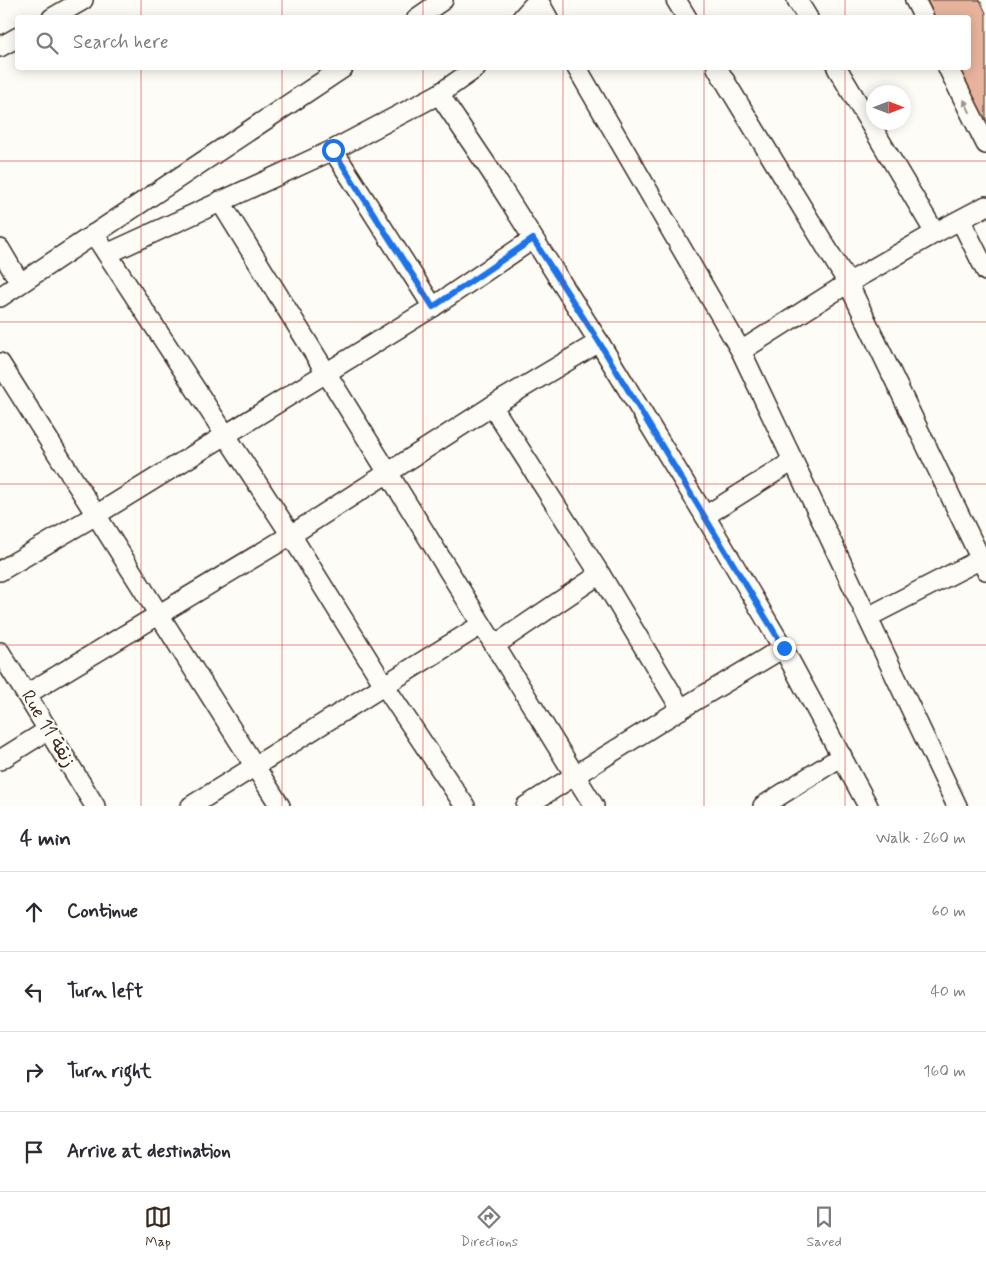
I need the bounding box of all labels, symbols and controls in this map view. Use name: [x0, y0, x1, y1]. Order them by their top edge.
search box: [15, 15, 971, 70]
icon: search: [33, 29, 61, 57]
text: Search here: [73, 30, 169, 55]
north arrow: [866, 85, 911, 130]
one-way arrow: [963, 99, 971, 113]
route start: [322, 139, 345, 162]
route end: [773, 637, 796, 660]
street label: Rue 11 زنقة: [15, 686, 81, 772]
text: 4 min: [20, 825, 71, 853]
text: Walk · 260 m: [876, 828, 966, 849]
icon: ahead: [20, 898, 48, 926]
text: Continue: [67, 899, 138, 924]
text: 60 m: [932, 901, 966, 922]
icon: left: [20, 978, 48, 1006]
text: Turn left: [67, 979, 143, 1004]
text: 40 m: [930, 981, 966, 1002]
icon: right: [20, 1058, 48, 1086]
text: Turn right: [67, 1059, 151, 1084]
text: 160 m: [923, 1061, 966, 1082]
icon: arrive: [20, 1138, 48, 1166]
text: Arrive at destination: [67, 1139, 231, 1164]
tab: Map: [144, 1203, 172, 1251]
tab: Directions: [461, 1203, 518, 1251]
tab: Saved: [806, 1203, 842, 1251]

